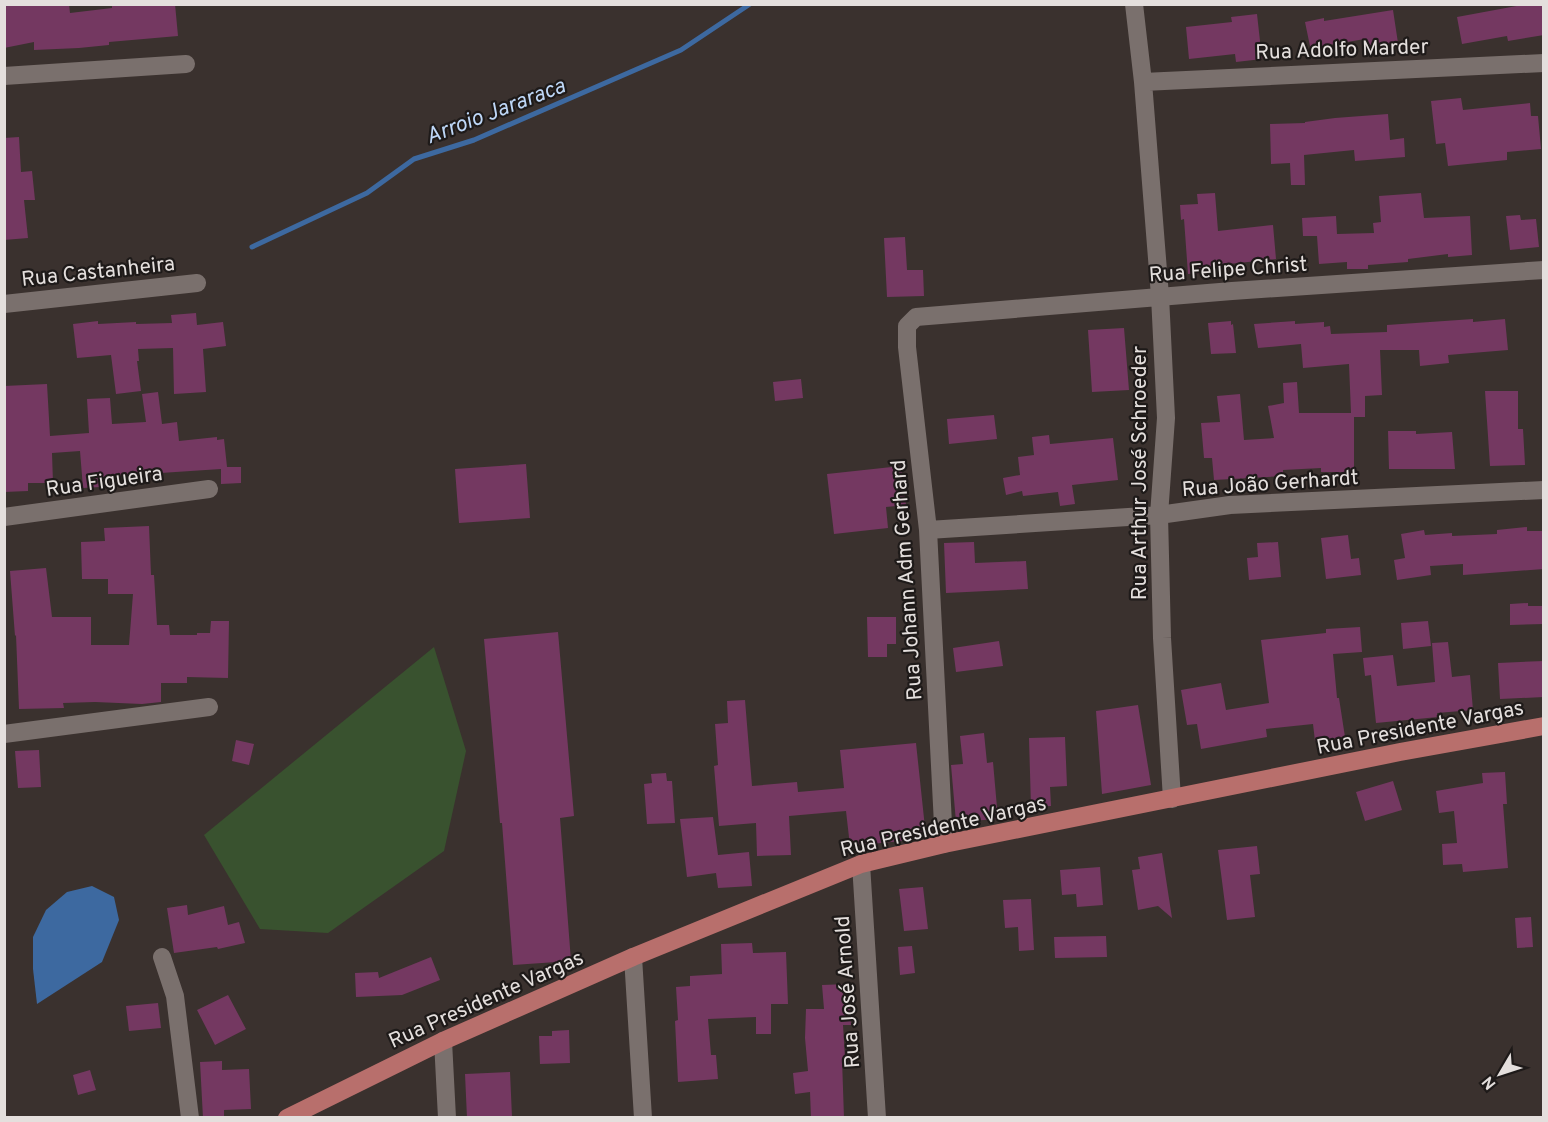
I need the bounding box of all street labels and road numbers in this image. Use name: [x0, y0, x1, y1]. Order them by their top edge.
street label: Rua Adolfo Marder: [1255, 34, 1429, 67]
street label: Rua Castanheira: [20, 251, 176, 294]
street label: Rua Felipe Christ: [1148, 251, 1308, 290]
street label: Rua Arthur José Schroeder: [1127, 346, 1154, 600]
street label: Rua Johann Adm Gerhard: [886, 459, 929, 701]
street label: Rua Figueira: [44, 461, 164, 504]
street label: Rua João Gerhardt: [1181, 465, 1359, 504]
street label: Rua Presidente Vargas: [1314, 695, 1526, 762]
street label: Rua Presidente Vargas: [838, 791, 1049, 864]
street label: Rua José Arnold: [830, 915, 867, 1069]
street label: Rua Presidente Vargas: [385, 945, 588, 1056]

